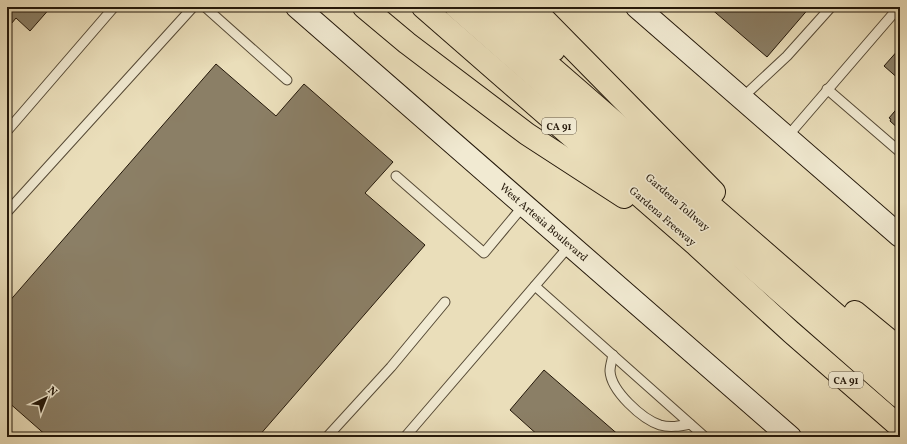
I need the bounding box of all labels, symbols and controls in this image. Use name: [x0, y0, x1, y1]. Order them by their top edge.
road number: CA 91: [542, 118, 576, 134]
street label: Gardena Tollway: [642, 171, 713, 235]
street label: West Artesia Boulevard: [496, 181, 590, 266]
street label: Gardena Freeway: [625, 184, 699, 250]
road number: CA 91: [829, 372, 863, 388]
north arrow: [26, 378, 66, 418]
text: N: [44, 384, 60, 400]

